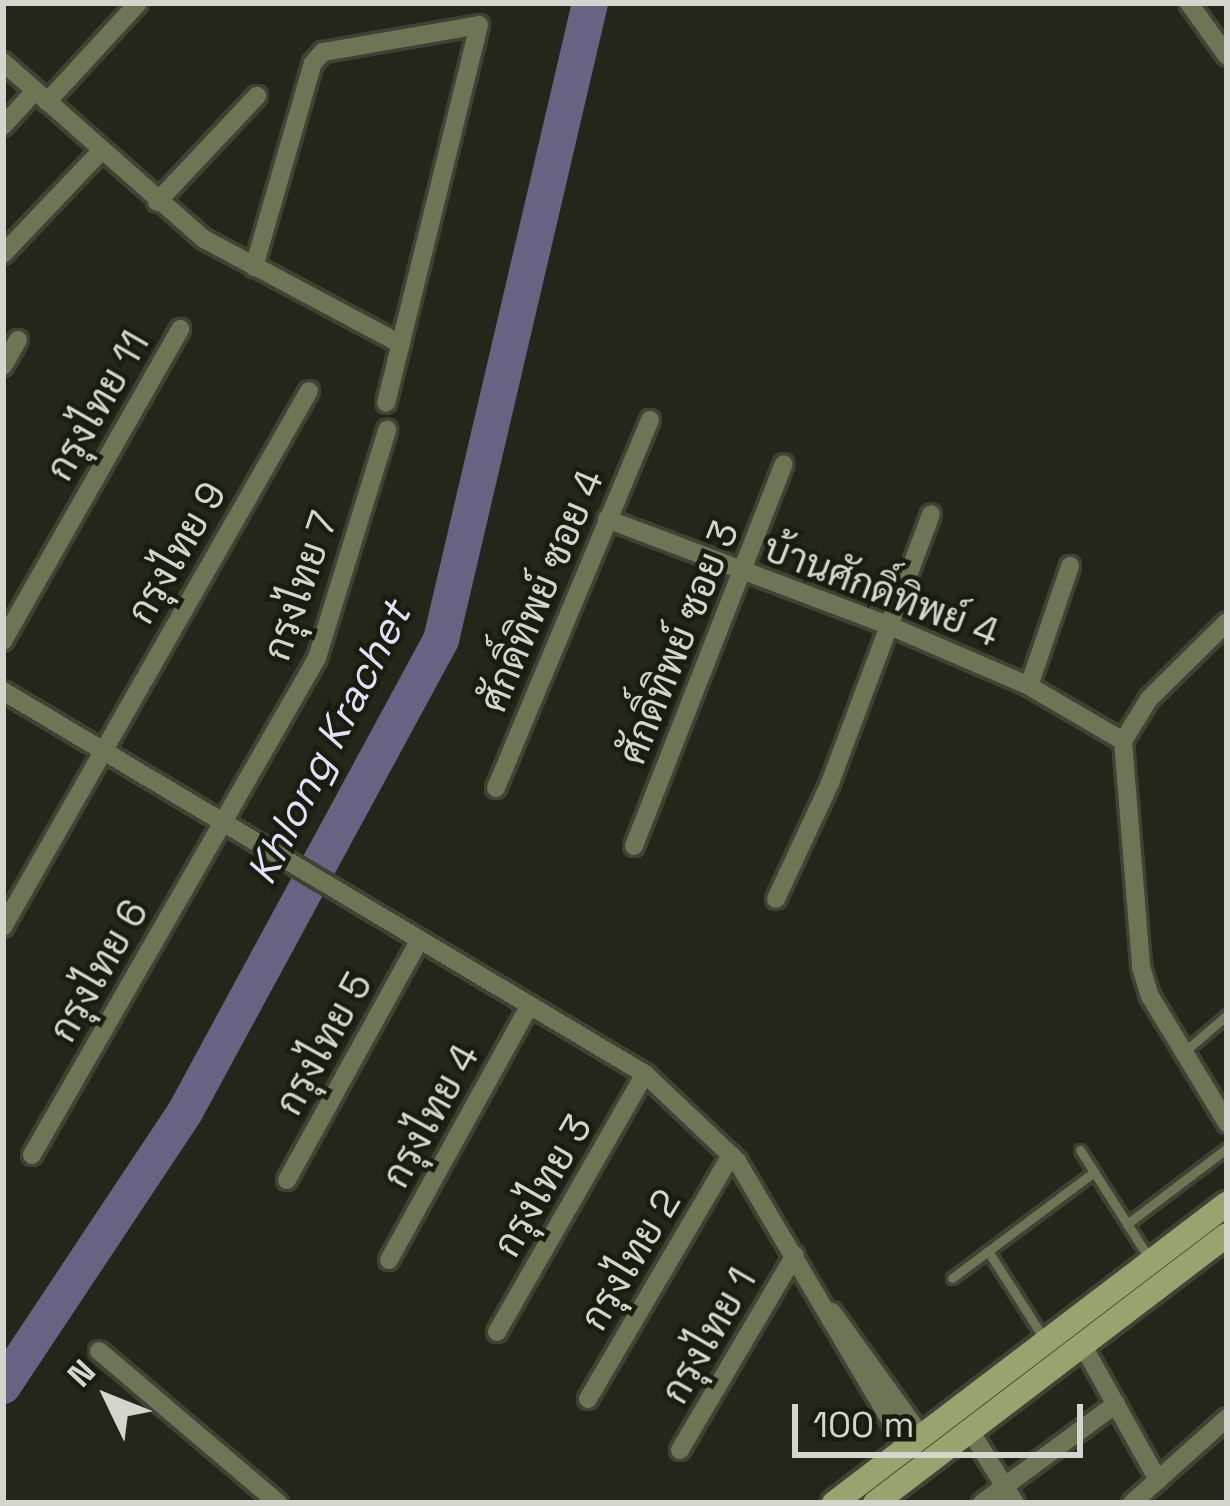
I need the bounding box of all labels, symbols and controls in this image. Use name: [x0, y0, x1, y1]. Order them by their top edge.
street label: กรุงไทย 11: [37, 323, 159, 489]
street label: ศักดิ์ทิพย์ ซอย 4: [470, 463, 614, 719]
street label: กรุงไทย 9: [118, 474, 236, 632]
street label: กรุงไทย 7: [254, 505, 348, 667]
street label: ศักดิ์ทิพย์ ซอย 3: [609, 515, 749, 771]
street label: บ้านศักดิ์ทิพย์ 4: [757, 525, 1005, 657]
water label: Khlong Krachet: [236, 594, 422, 892]
street label: กรุงไทย 6: [40, 892, 158, 1050]
street label: กรุงไทย 5: [266, 965, 382, 1123]
street label: กรุงไทย 4: [373, 1036, 489, 1196]
street label: กรุงไทย 3: [484, 1107, 602, 1265]
street label: กรุงไทย 2: [571, 1181, 691, 1339]
street label: กรุงไทย 1: [652, 1260, 766, 1412]
north arrow: [48, 1338, 168, 1458]
text: N: [59, 1351, 105, 1396]
scale bar: [798, 1380, 1089, 1454]
text: 100 m: [813, 1402, 914, 1448]

